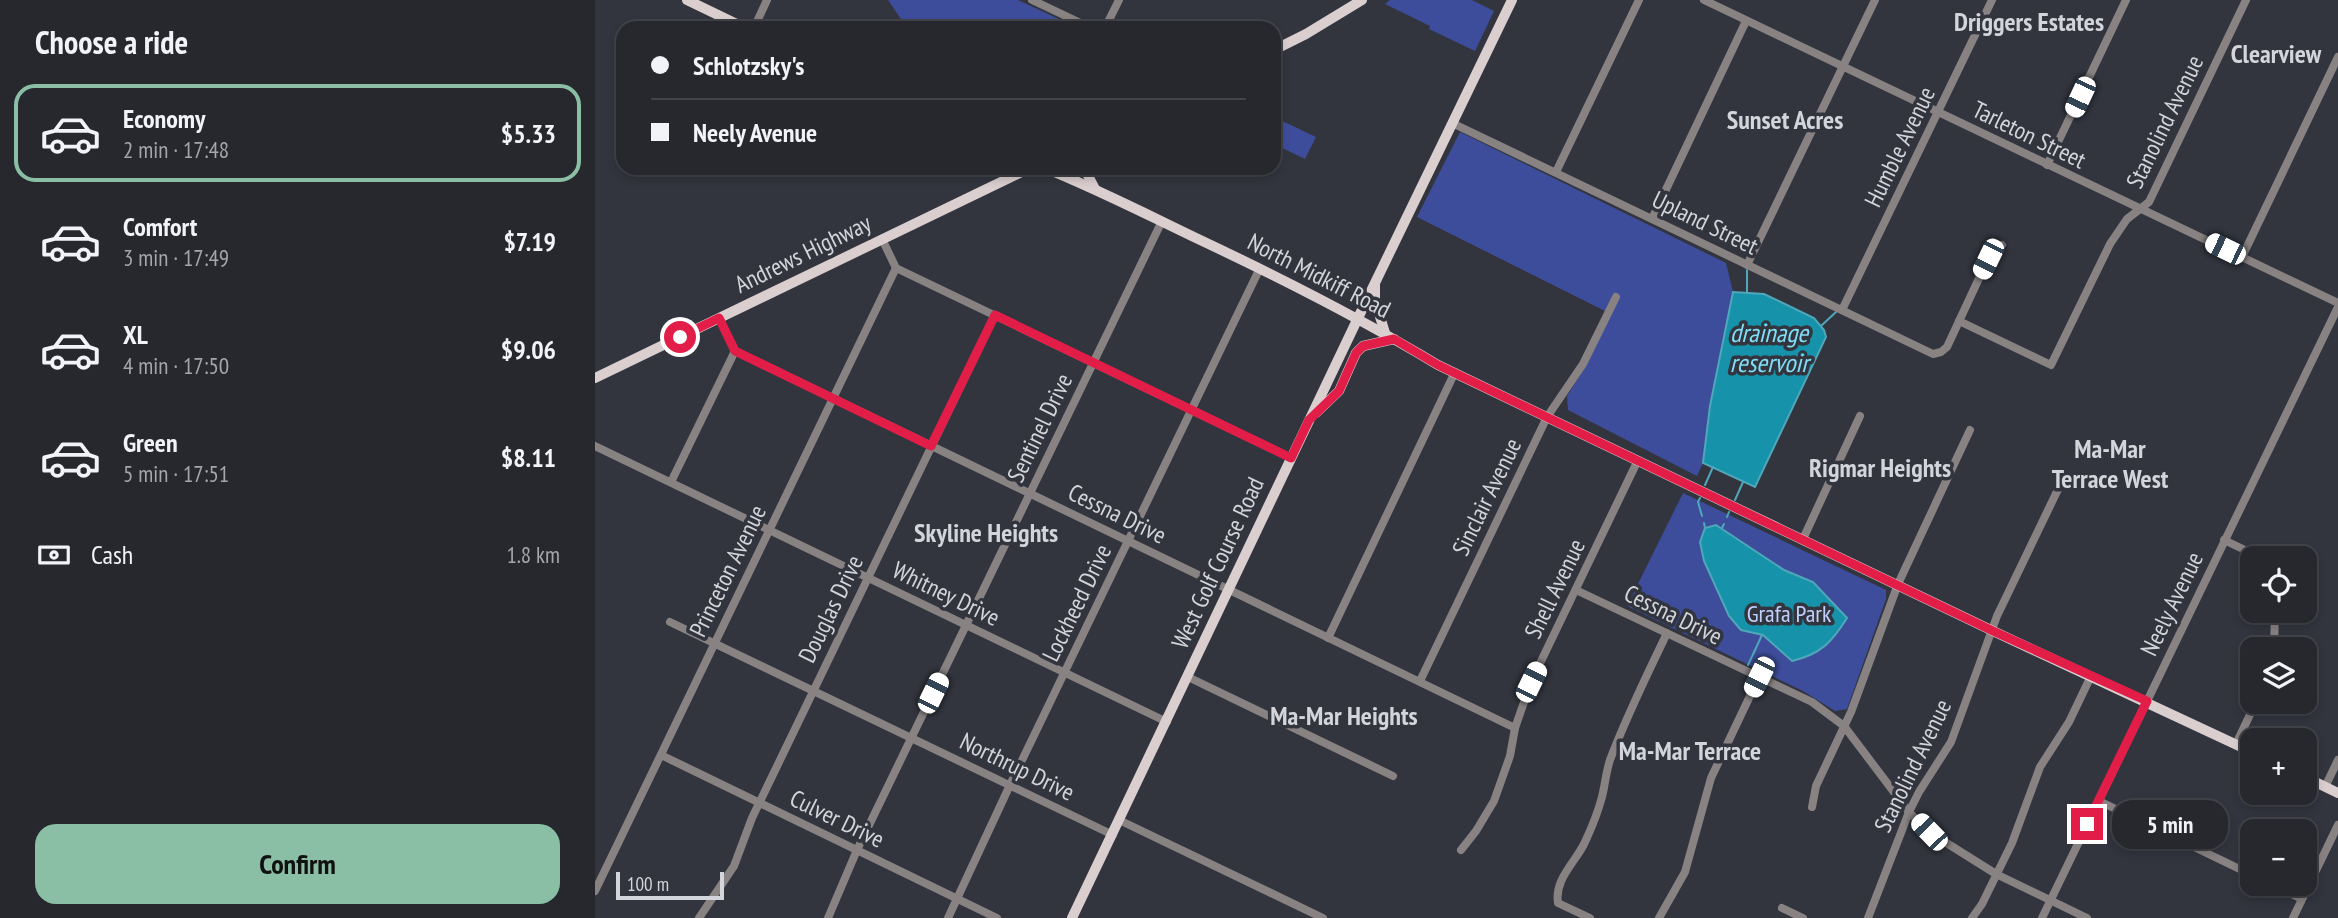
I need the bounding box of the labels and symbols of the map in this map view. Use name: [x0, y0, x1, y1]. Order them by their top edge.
district label: Driggers Estates: [1954, 5, 2104, 38]
district label: Clearview: [2231, 37, 2322, 70]
street label: Stanolind Avenue: [2119, 50, 2210, 193]
car: [2062, 74, 2099, 120]
street label: Humble Avenue: [1857, 82, 1942, 212]
street label: Tarleton Street: [1967, 94, 2091, 175]
district label: Sunset Acres: [1727, 103, 1843, 136]
street label: Upland Street: [1647, 184, 1764, 262]
street label: Andrews Highway: [730, 207, 876, 300]
street label: North Midkiff Road: [1242, 226, 1396, 325]
car: [2202, 230, 2249, 268]
car: [1970, 236, 2007, 282]
water label: drainage reservoir: [1730, 316, 1812, 379]
route start: [664, 321, 696, 353]
street label: Sentinel Drive: [1000, 368, 1079, 487]
district label: Ma-Mar Terrace West: [2052, 432, 2169, 495]
street label: Sinclair Avenue: [1445, 433, 1528, 561]
district label: Rigmar Heights: [1809, 451, 1951, 484]
street label: West Golf Course Road: [1164, 472, 1271, 654]
street label: Cessna Drive: [1063, 477, 1171, 551]
street label: Princeton Avenue: [682, 500, 773, 642]
district label: Skyline Heights: [914, 516, 1058, 549]
street label: Shell Avenue: [1517, 534, 1592, 644]
street label: Lockheed Drive: [1035, 539, 1118, 666]
street label: Neely Avenue: [2133, 547, 2210, 661]
street label: Douglas Drive: [791, 550, 870, 668]
street label: Whitney Drive: [887, 554, 1005, 633]
street label: Cessna Drive: [1619, 578, 1727, 652]
park label: Grafa Park: [1747, 598, 1832, 629]
car: [1741, 654, 1778, 700]
car: [1513, 659, 1550, 705]
car: [915, 670, 952, 716]
street label: Stanolind Avenue: [1867, 694, 1958, 837]
district label: Ma-Mar Heights: [1270, 699, 1418, 732]
street label: Northrup Drive: [955, 725, 1080, 808]
district label: Ma-Mar Terrace: [1619, 734, 1761, 767]
street label: Culver Drive: [785, 782, 889, 855]
callout: 5 min: [2111, 800, 2227, 848]
route end: [2071, 808, 2103, 840]
car: [1907, 810, 1952, 854]
scale bar: [616, 869, 725, 901]

